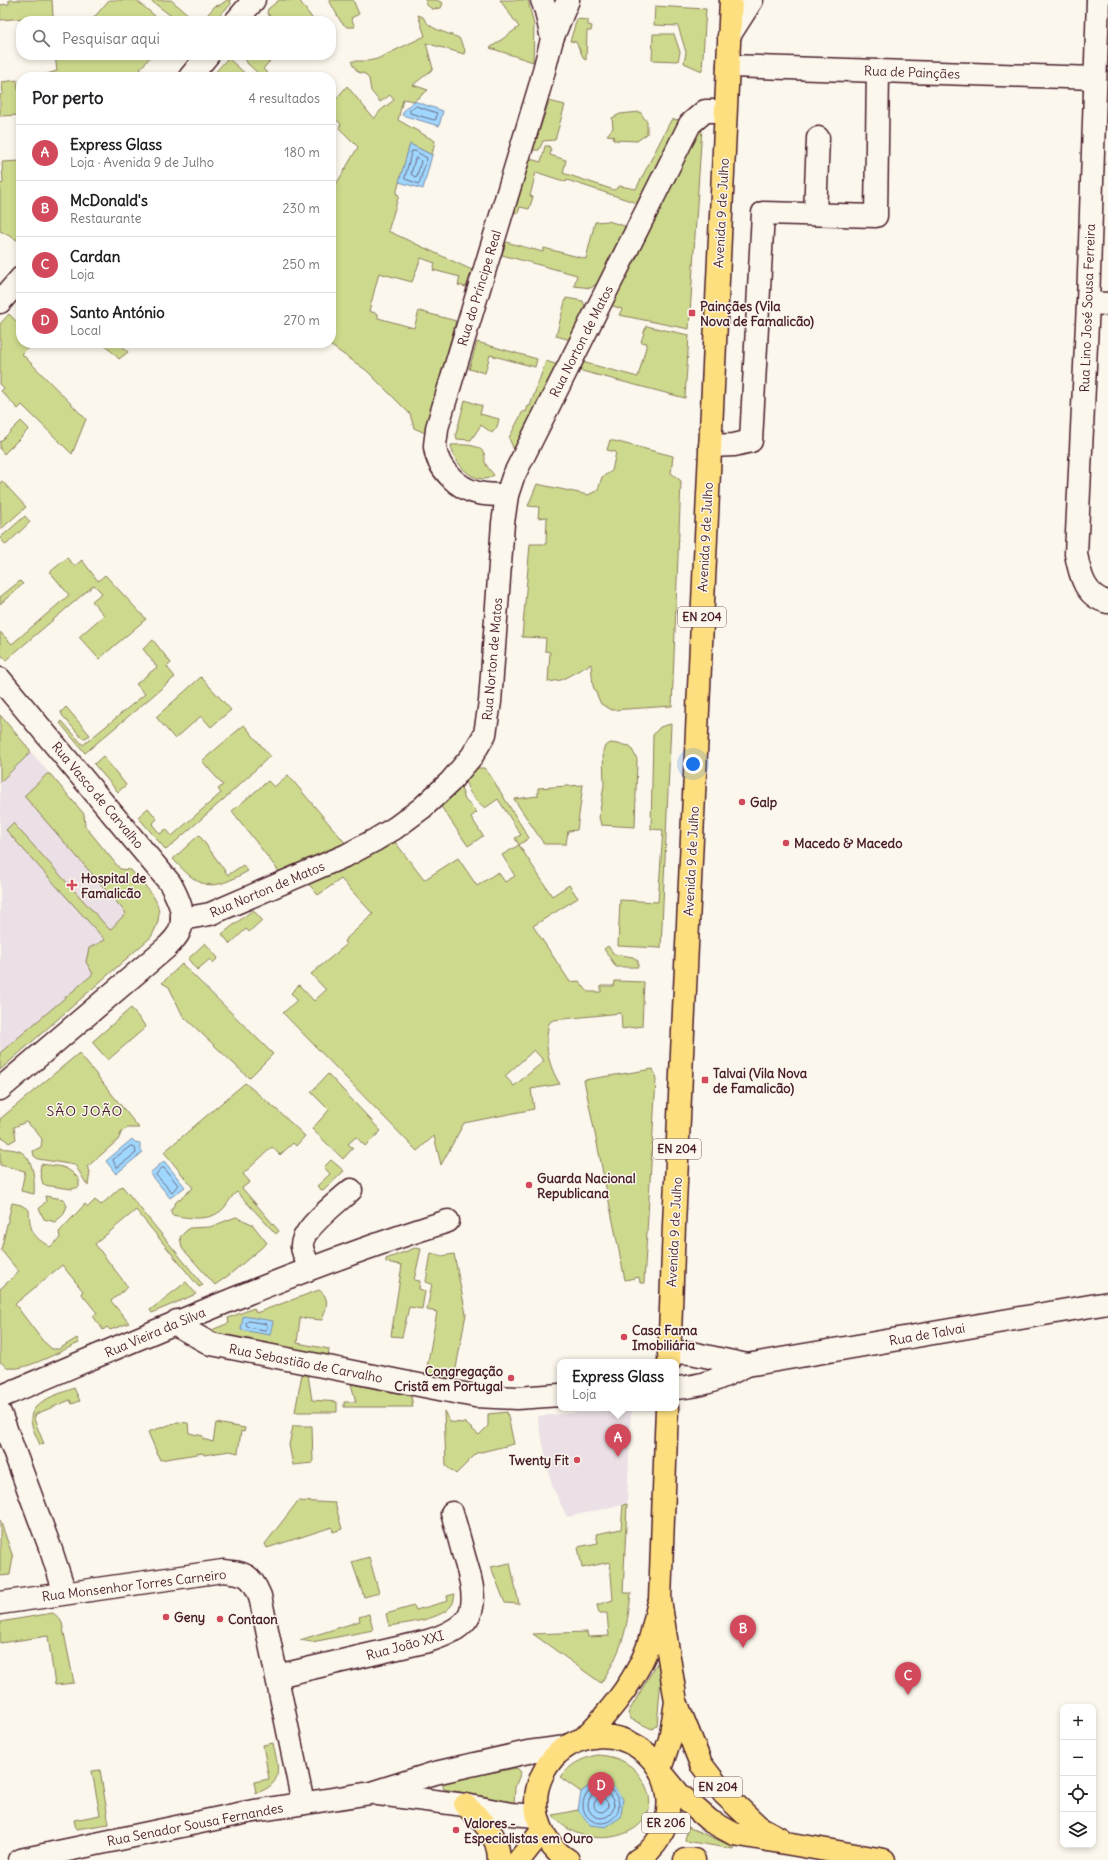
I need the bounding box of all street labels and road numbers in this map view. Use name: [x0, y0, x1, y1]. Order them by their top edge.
street label: Rua de Painçães: [864, 62, 960, 83]
street label: Avenida 9 de Julho: [710, 157, 733, 269]
street label: Rua Lino José Sousa Ferreira: [1076, 223, 1099, 393]
street label: Rua do Príncipe Real: [454, 228, 505, 348]
street label: Rua Norton de Matos: [546, 282, 617, 400]
street label: Avenida 9 de Julho: [694, 481, 717, 593]
street label: Rua Norton de Matos: [479, 597, 506, 721]
road number: EN 204: [678, 607, 726, 627]
street label: Rua Vasco de Carvalho: [48, 738, 147, 852]
street label: Avenida 9 de Julho: [680, 805, 703, 917]
street label: Rua Norton de Matos: [207, 858, 327, 921]
road number: EN 204: [653, 1139, 701, 1159]
street label: Avenida 9 de Julho: [663, 1176, 686, 1288]
street label: Rua Vieira da Silva: [102, 1304, 208, 1361]
street label: Rua de Talvai: [888, 1319, 966, 1350]
street label: Rua Sebastião de Carvalho: [228, 1340, 384, 1387]
street label: Rua Monsenhor Torres Carneiro: [41, 1566, 227, 1605]
street label: Rua João XXI: [364, 1627, 446, 1664]
road number: EN 204: [694, 1777, 742, 1797]
street label: Rua Senador Sousa Fernandes: [106, 1799, 285, 1850]
road number: ER 206: [642, 1813, 690, 1833]

